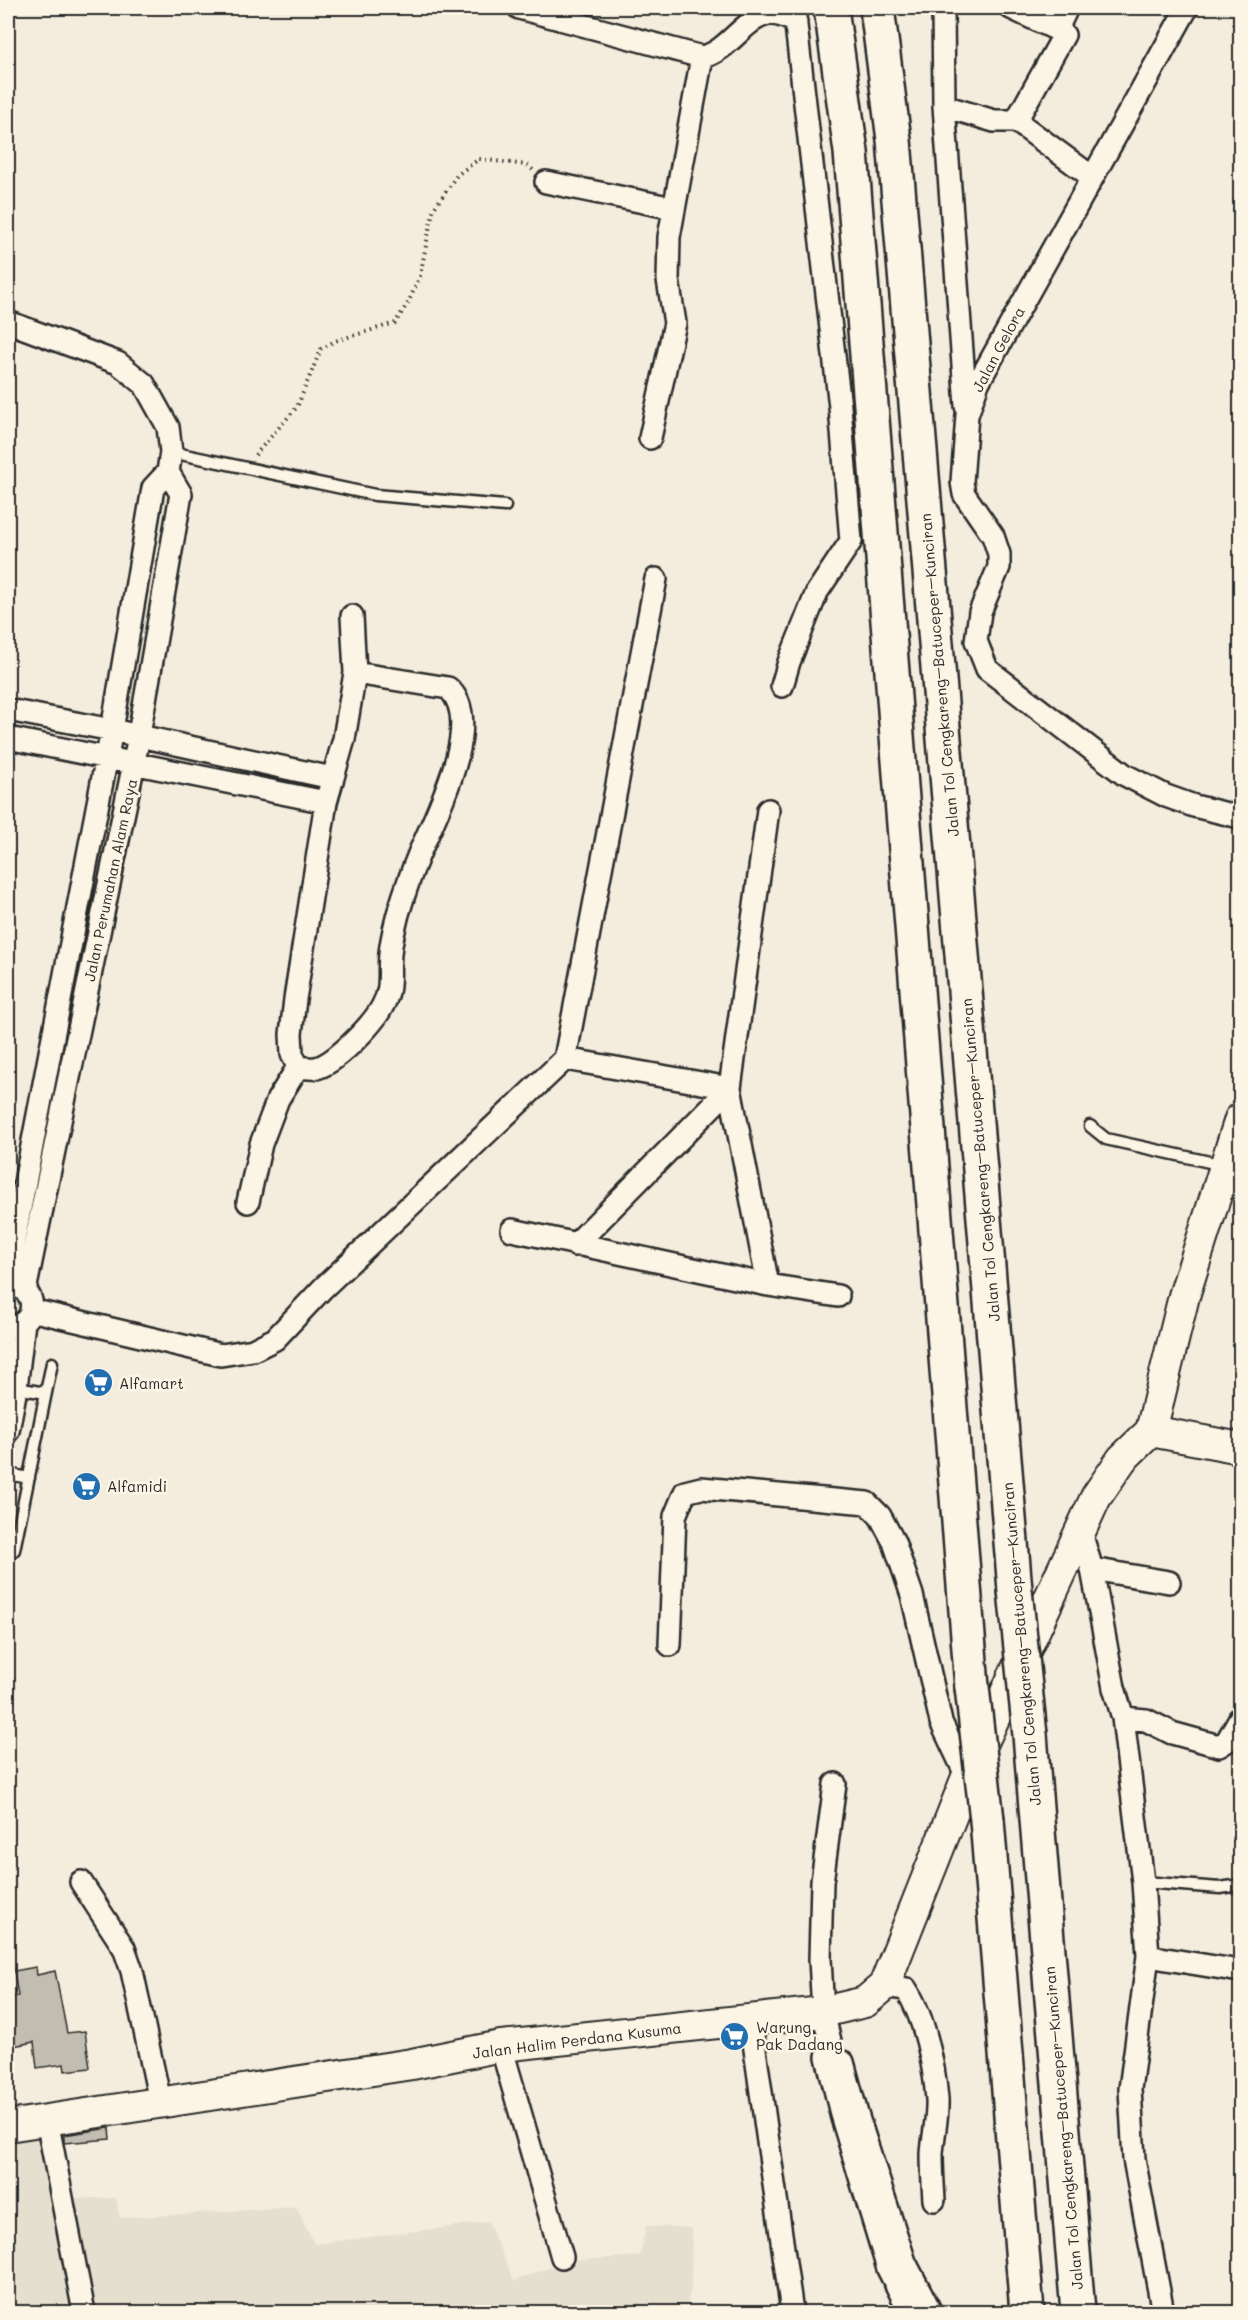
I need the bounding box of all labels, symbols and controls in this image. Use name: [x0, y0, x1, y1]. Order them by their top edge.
street label: Jalan Gelora: [967, 303, 1029, 395]
street label: Jalan Tol Cengkareng–Batuceper–Kunciran: [915, 513, 963, 837]
street label: Jalan Perumahan Alam Raya: [79, 777, 141, 983]
street label: Jalan Tol Cengkareng–Batuceper–Kunciran: [956, 998, 1004, 1322]
supermarket icon: Alfamart: [82, 1367, 114, 1399]
place label: Alfamart: [119, 1373, 184, 1393]
supermarket icon: Alfamidi: [70, 1470, 102, 1502]
place label: Alfamidi: [107, 1476, 167, 1496]
street label: Jalan Tol Cengkareng–Batuceper–Kunciran: [997, 1482, 1045, 1806]
street label: Jalan Tol Cengkareng–Batuceper–Kunciran: [1039, 1966, 1087, 2290]
street label: Jalan Halim Perdana Kusuma: [471, 2017, 683, 2063]
place label: Warung Pak Dadang: [756, 2017, 843, 2054]
supermarket icon: Warung Pak Dadang: [719, 2020, 751, 2052]

